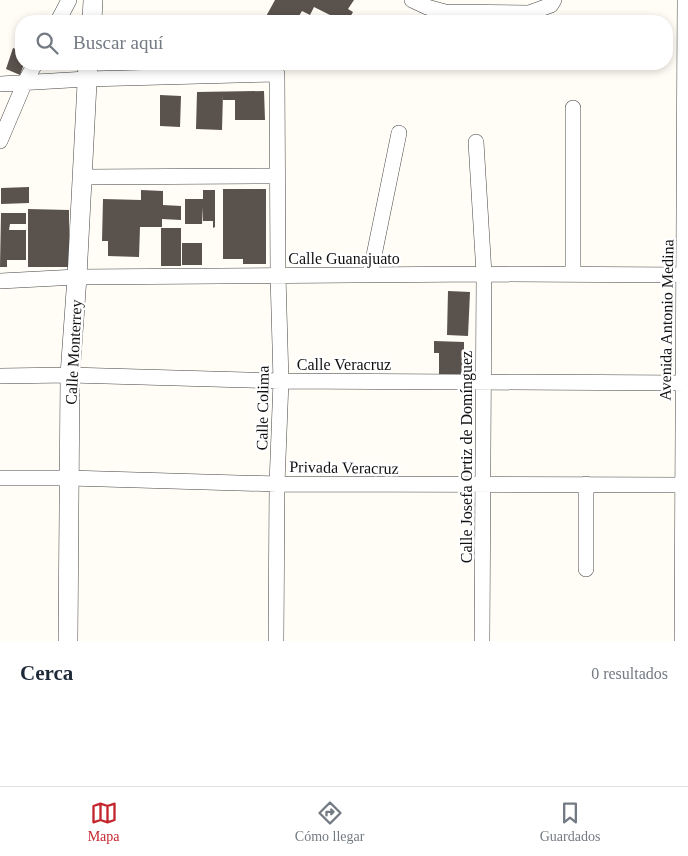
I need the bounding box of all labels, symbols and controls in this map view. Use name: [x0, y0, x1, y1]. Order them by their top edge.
search box: [15, 15, 673, 70]
icon: search: [33, 29, 61, 57]
text: Buscar aquí: [73, 32, 163, 53]
street label: Avenida Antonio Medina: [657, 239, 676, 401]
street label: Calle Guanajuato: [288, 250, 400, 268]
street label: Calle Monterrey: [62, 299, 86, 405]
street label: Calle Josefa Ortiz de Domínguez: [458, 351, 476, 563]
street label: Calle Veracruz: [297, 356, 391, 373]
street label: Calle Colima: [253, 365, 272, 451]
street label: Privada Veracruz: [289, 458, 399, 477]
text: Cerca: [20, 661, 73, 685]
text: 0 resultados: [591, 665, 668, 682]
tab: Mapa: [88, 799, 120, 845]
tab: Cómo llegar: [295, 799, 364, 845]
tab: Guardados: [540, 799, 600, 845]

